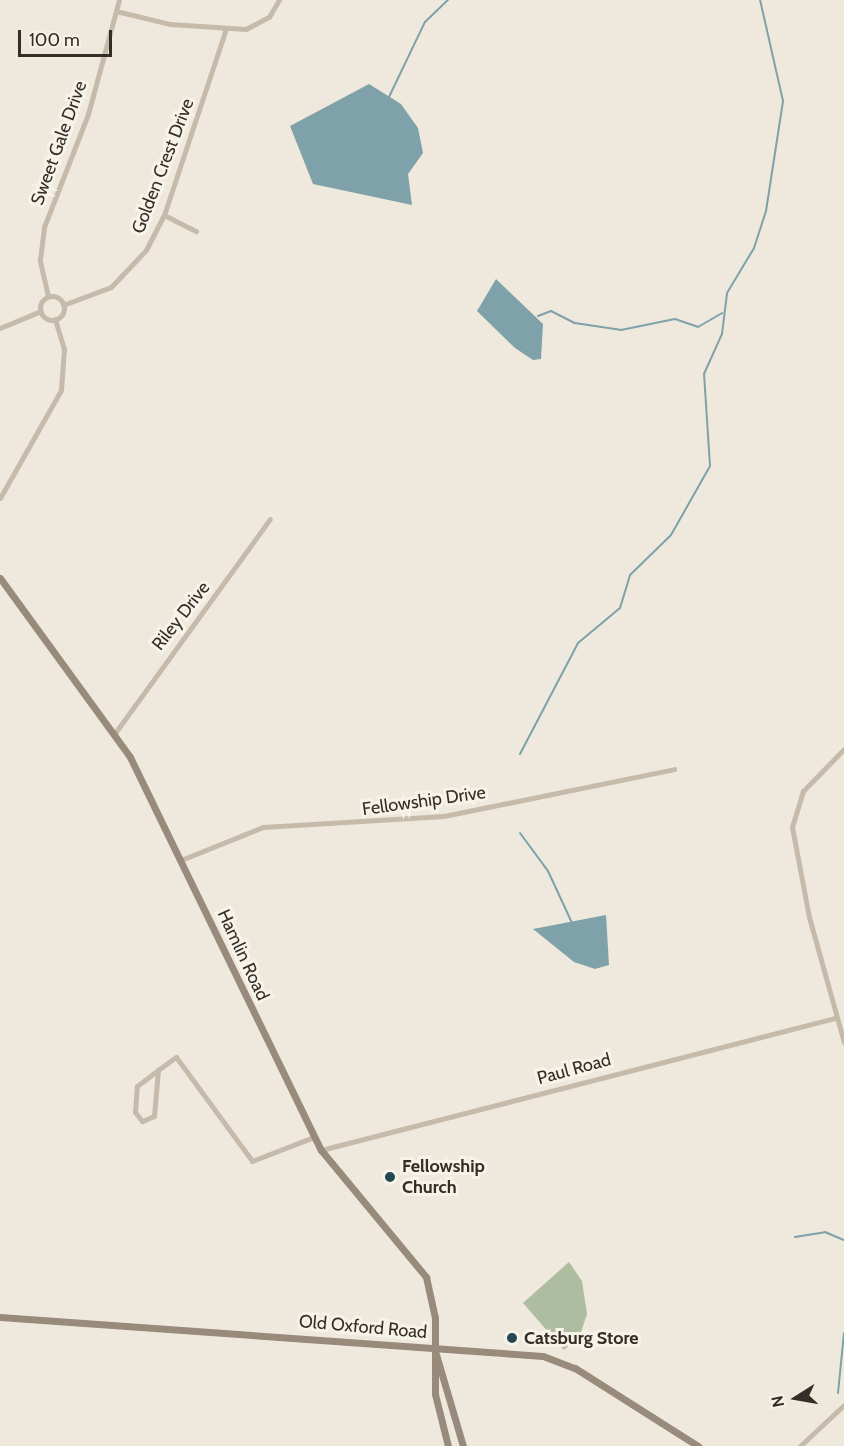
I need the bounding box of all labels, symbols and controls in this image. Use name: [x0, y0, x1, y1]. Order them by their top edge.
scale bar: [21, 18, 116, 56]
text: 100 m: [29, 29, 80, 51]
street label: Sweet Gale Drive: [27, 78, 91, 208]
street label: Golden Crest Drive: [127, 95, 199, 237]
street label: Riley Drive: [147, 577, 215, 655]
street label: Fellowship Drive: [361, 782, 487, 820]
street label: Hamlin Road: [212, 906, 274, 1004]
street label: Paul Road: [535, 1049, 613, 1089]
place label: Fellowship Church: [402, 1156, 485, 1198]
marker: Fellowship Church: [383, 1170, 397, 1184]
street label: Old Oxford Road: [298, 1311, 428, 1343]
place label: Catsburg Store: [524, 1327, 638, 1349]
marker: Catsburg Store: [505, 1331, 519, 1345]
north arrow: [766, 1368, 826, 1428]
text: N: [767, 1394, 788, 1409]

